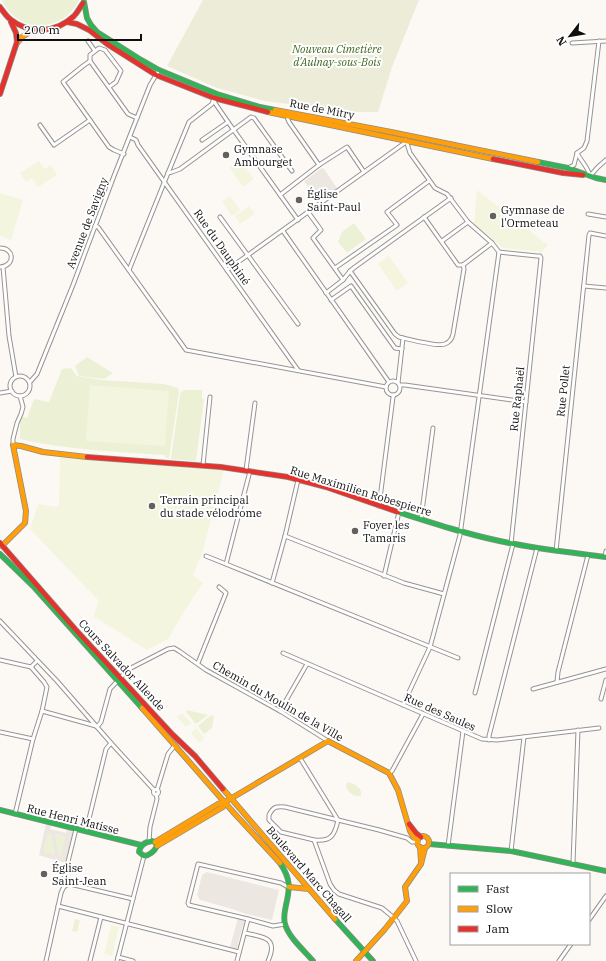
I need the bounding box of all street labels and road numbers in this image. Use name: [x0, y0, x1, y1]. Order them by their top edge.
street label: Rue de Mitry: [288, 96, 356, 122]
street label: Avenue de Savigny: [63, 175, 111, 271]
street label: Rue du Dauphiné: [191, 206, 253, 288]
street label: Rue Pollet: [553, 364, 573, 418]
street label: Rue Raphaël: [507, 366, 527, 432]
street label: Rue Maximilien Robespierre: [289, 463, 433, 519]
street label: Cours Salvador Allende: [76, 616, 168, 714]
street label: Chemin du Moulin de la Ville: [210, 658, 346, 744]
street label: Rue des Saules: [402, 690, 478, 734]
street label: Rue Henri Matisse: [25, 801, 121, 837]
street label: Boulevard Marc Chagall: [263, 823, 355, 925]

